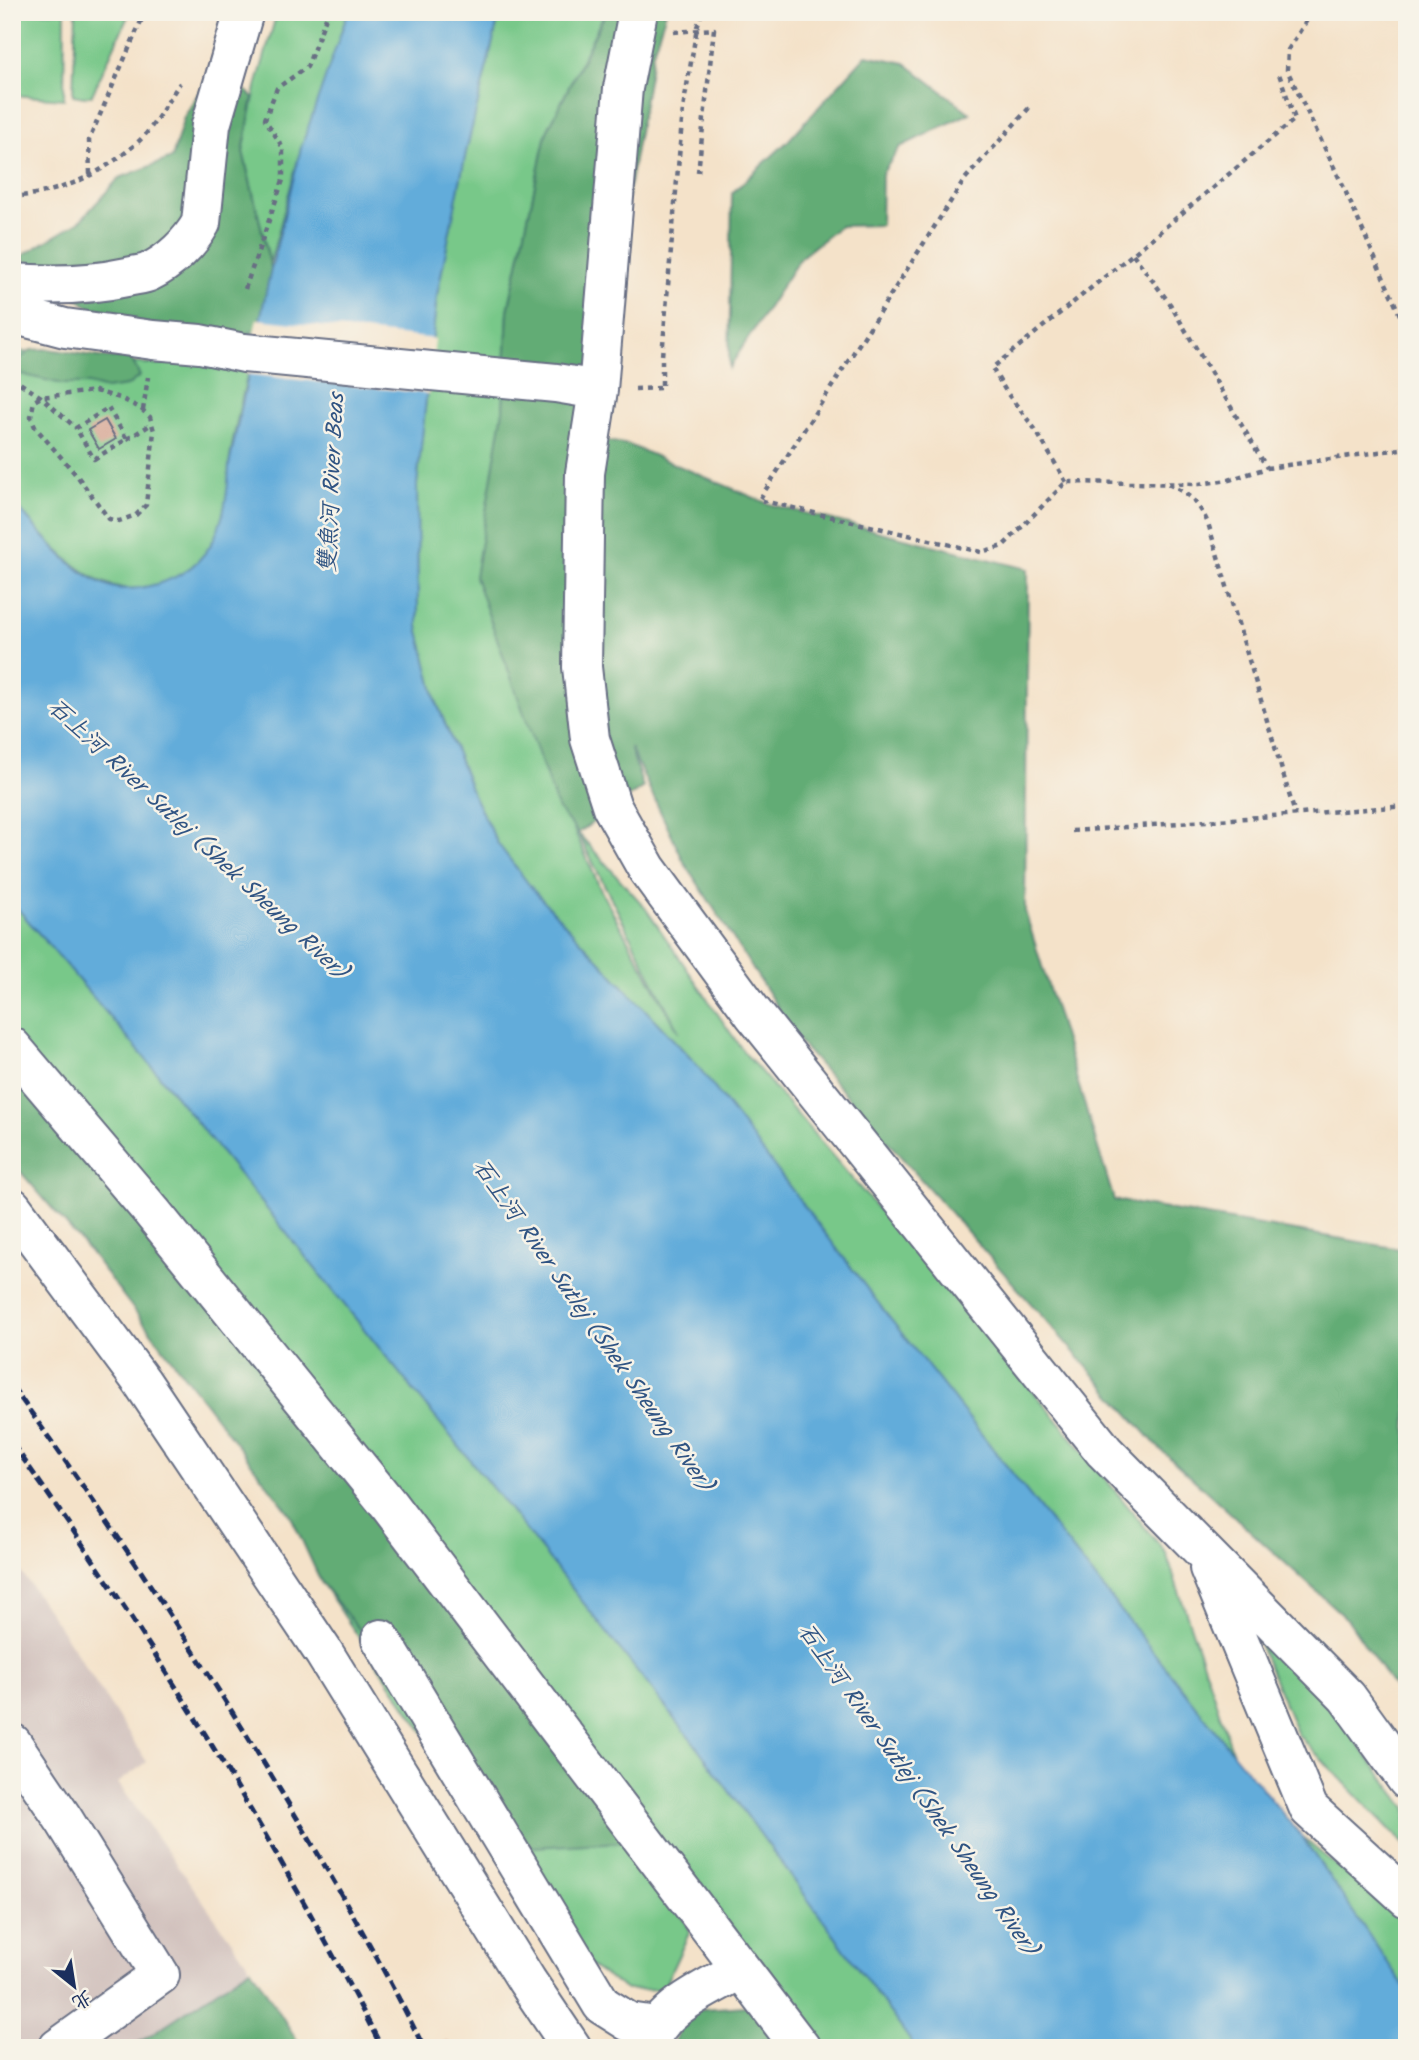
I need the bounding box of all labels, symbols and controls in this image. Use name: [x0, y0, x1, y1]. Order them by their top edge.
water label: 雙魚河 River Beas: [310, 390, 356, 574]
water label: 石上河 River Sutlej (Shek Sheung River): [39, 690, 357, 991]
water label: 石上河 River Sutlej (Shek Sheung River): [463, 1152, 723, 1502]
water label: 石上河 River Sutlej (Shek Sheung River): [788, 1616, 1048, 1966]
north arrow: [38, 1952, 108, 2022]
text: 北: [66, 1981, 97, 2017]

